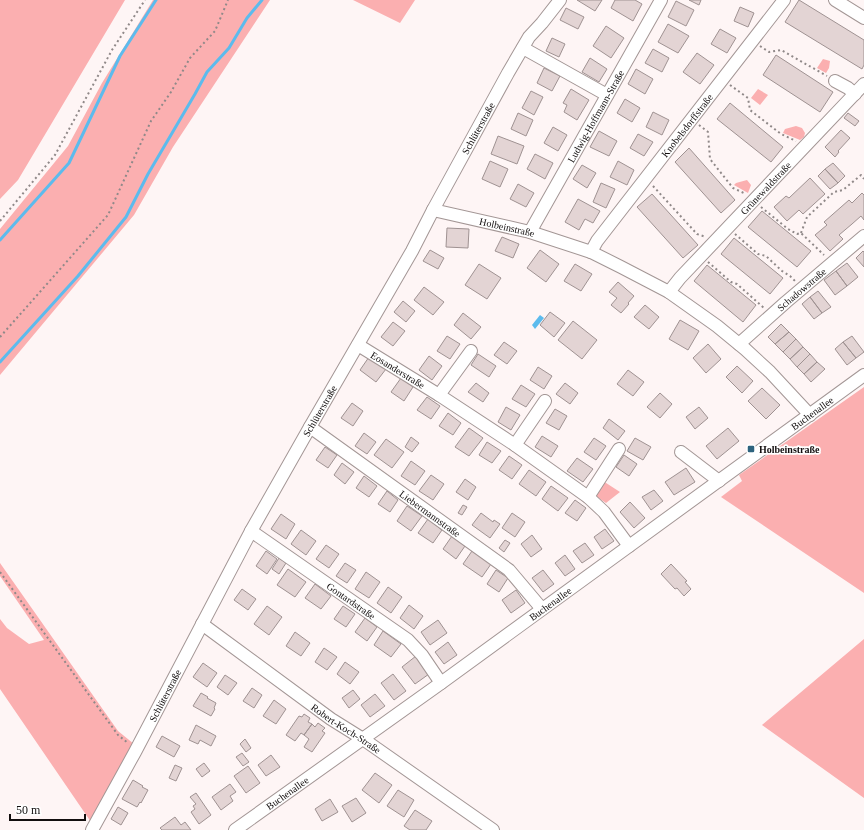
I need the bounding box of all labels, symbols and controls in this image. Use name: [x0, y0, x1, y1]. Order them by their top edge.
street label: Ludwig-Hoffmann-Straße: [565, 68, 626, 164]
street label: Knobelsdorffstraße: [659, 91, 715, 159]
street label: Schlüterstraße: [459, 100, 497, 156]
street label: Grünewaldstraße: [738, 159, 793, 217]
street label: Holbeinstraße: [479, 215, 537, 239]
street label: Schadowstraße: [775, 265, 828, 313]
street label: Eosanderstraße: [369, 349, 427, 391]
street label: Schlüterstraße: [300, 383, 339, 438]
street label: Buchenallee: [789, 394, 836, 432]
marker: Holbeinstraße: [746, 444, 756, 454]
place label: Holbeinstraße: [759, 444, 820, 455]
street label: Liebermannstraße: [398, 488, 463, 539]
street label: Gontardstraße: [325, 580, 378, 622]
street label: Buchenallee: [527, 584, 574, 623]
street label: Schlüterstraße: [147, 667, 183, 723]
street label: Robert-Koch-Straße: [309, 701, 384, 756]
street label: Buchenallee: [264, 774, 311, 812]
scale bar: [10, 796, 85, 822]
text: 50 m: [16, 803, 41, 817]

